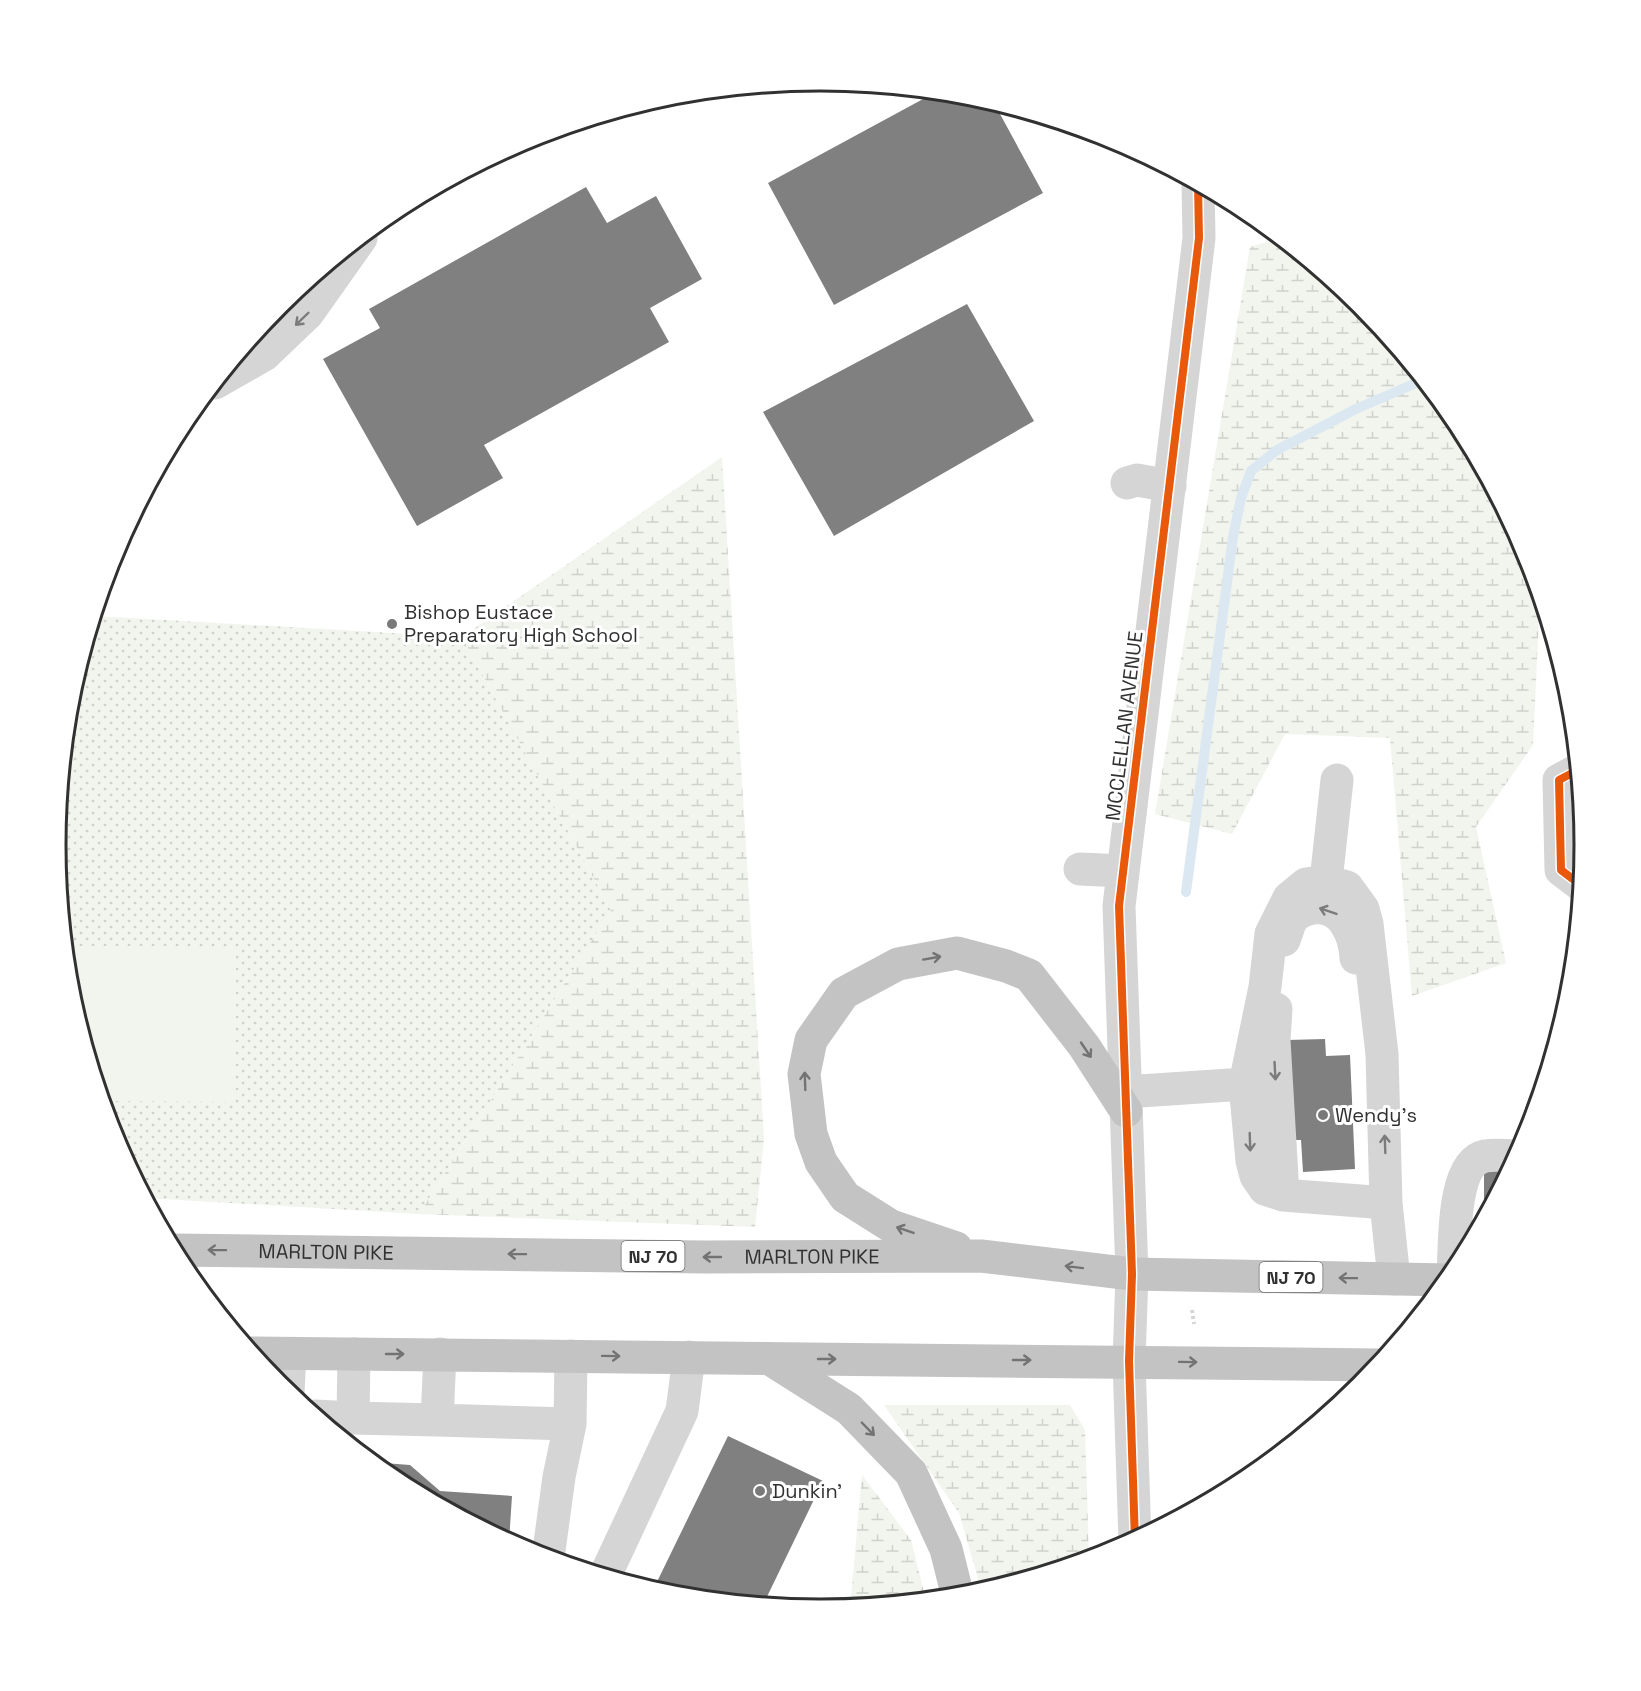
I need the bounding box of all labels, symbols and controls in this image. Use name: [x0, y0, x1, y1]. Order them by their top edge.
one-way arrow: [294, 311, 309, 326]
place label: Bishop Eustace Preparatory High School: [404, 599, 638, 648]
marker: Bishop Eustace Preparatory High School: [385, 617, 399, 631]
street label: MCCLELLAN AVENUE: [1099, 630, 1149, 822]
one-way arrow: [1320, 904, 1338, 915]
one-way arrow: [921, 952, 941, 963]
one-way arrow: [1080, 1041, 1092, 1057]
one-way arrow: [1270, 1061, 1281, 1081]
one-way arrow: [799, 1072, 810, 1092]
place label: Wendy's: [1335, 1102, 1417, 1128]
marker: Wendy's: [1316, 1108, 1330, 1122]
one-way arrow: [1244, 1132, 1255, 1152]
one-way arrow: [1379, 1135, 1391, 1155]
one-way arrow: [896, 1224, 915, 1235]
street label: MARLTON PIKE: [258, 1238, 394, 1266]
road number: NJ 70: [622, 1241, 684, 1271]
street label: MARLTON PIKE: [744, 1243, 880, 1270]
one-way arrow: [208, 1244, 228, 1256]
one-way arrow: [508, 1249, 528, 1260]
one-way arrow: [703, 1251, 723, 1263]
one-way arrow: [1065, 1261, 1085, 1272]
road number: NJ 70: [1260, 1262, 1322, 1292]
one-way arrow: [1339, 1272, 1359, 1284]
one-way arrow: [384, 1348, 404, 1360]
one-way arrow: [600, 1350, 620, 1362]
one-way arrow: [816, 1353, 836, 1365]
one-way arrow: [1011, 1354, 1031, 1366]
one-way arrow: [1177, 1356, 1197, 1368]
one-way arrow: [861, 1421, 876, 1436]
place label: Dunkin': [772, 1478, 842, 1504]
marker: Dunkin': [753, 1484, 767, 1498]

